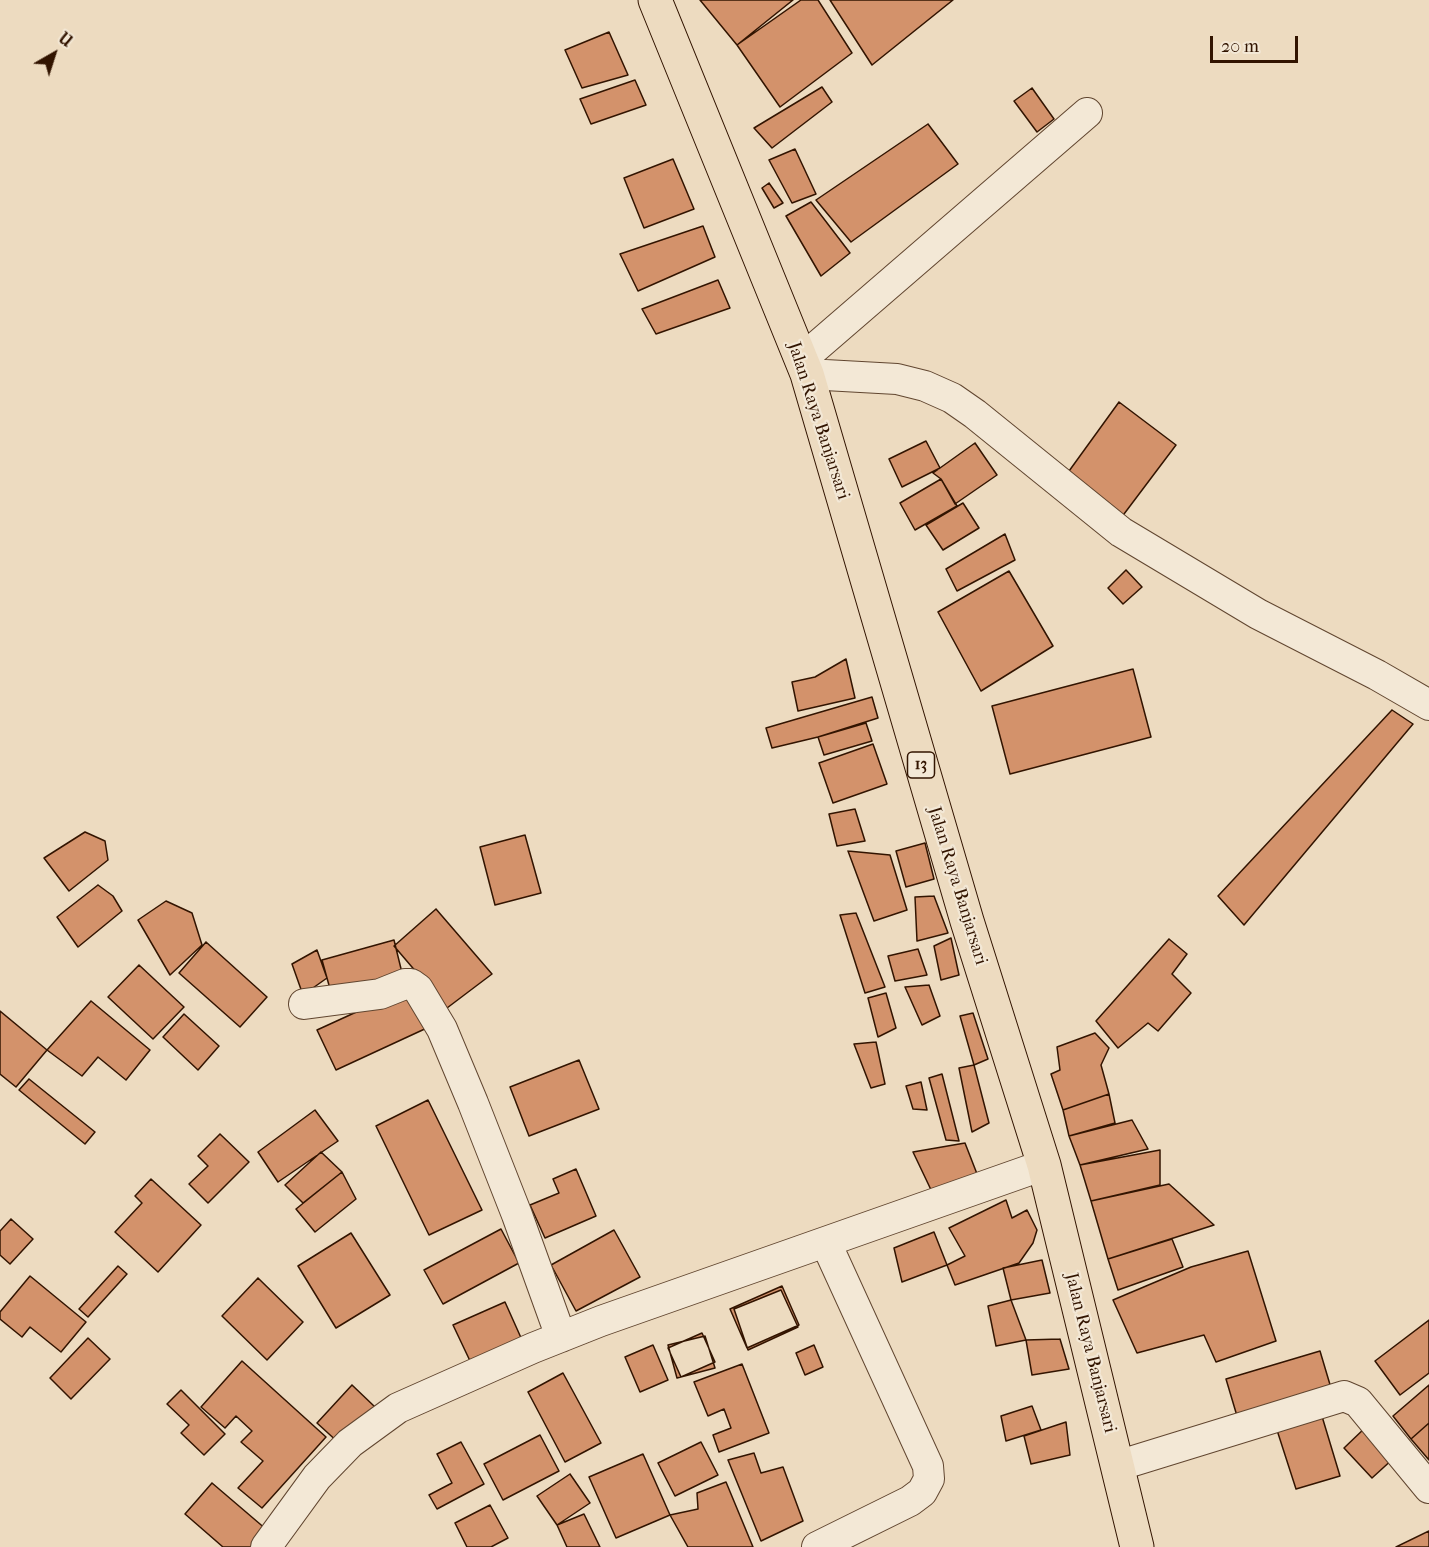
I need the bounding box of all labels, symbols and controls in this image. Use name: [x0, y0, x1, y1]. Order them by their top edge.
north arrow: [24, 24, 84, 84]
scale bar: [1213, 24, 1302, 62]
text: U: [55, 28, 76, 51]
text: 20 m: [1221, 36, 1259, 57]
street label: Jalan Raya Banjarsari: [782, 340, 854, 502]
road number: 13: [908, 752, 934, 778]
street label: Jalan Raya Banjarsari: [923, 804, 991, 968]
street label: Jalan Raya Banjarsari: [1060, 1271, 1120, 1435]

